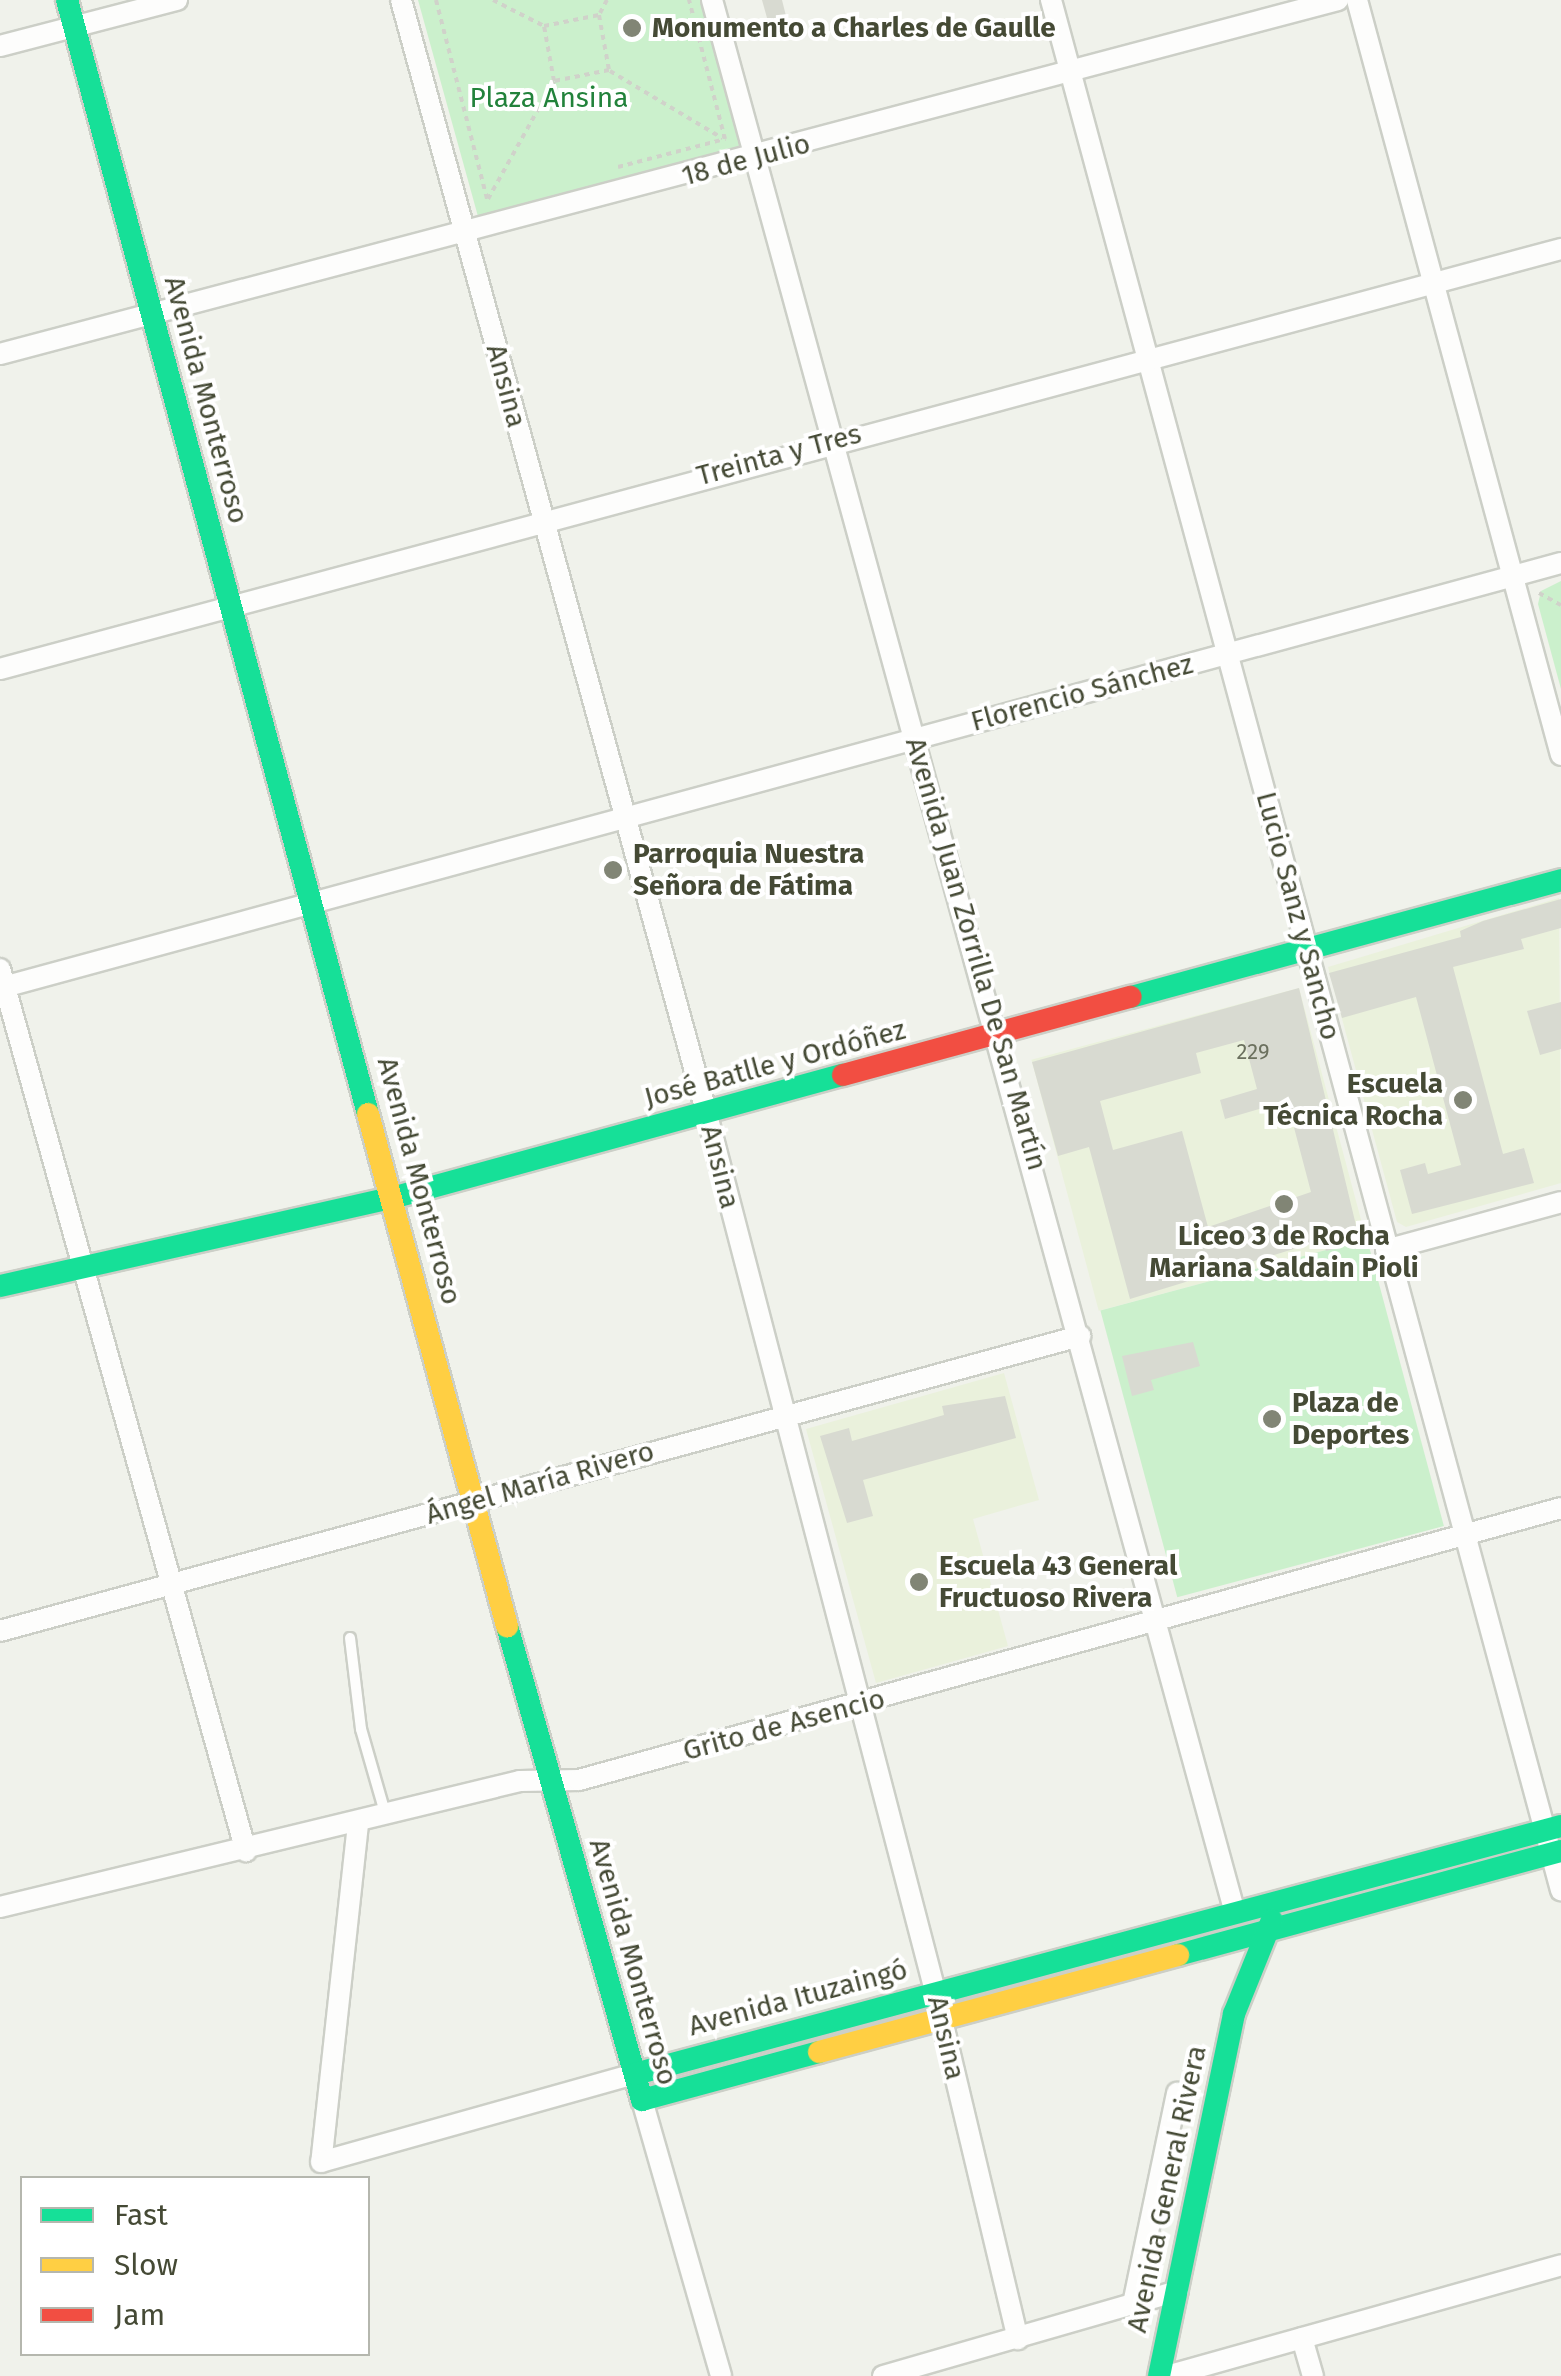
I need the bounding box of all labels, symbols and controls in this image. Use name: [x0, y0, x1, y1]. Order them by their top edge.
place label: Monumento a Charles de Gaulle: [652, 11, 1056, 45]
marker: Monumento a Charles de Gaulle: [621, 17, 643, 39]
park label: Plaza Ansina: [470, 81, 628, 115]
street label: 18 de Julio: [678, 127, 814, 193]
street label: Avenida Monterroso: [157, 273, 255, 527]
street label: Ansina: [479, 341, 533, 431]
street label: Treinta y Tres: [693, 417, 865, 493]
street label: Florencio Sánchez: [967, 647, 1197, 739]
street label: Avenida Juan Zorrilla De San Martín: [898, 734, 1054, 1174]
street label: Lucio Sanz y Sancho: [1249, 788, 1347, 1044]
place label: Parroquia Nuestra Señora de Fátima: [633, 837, 864, 903]
marker: Parroquia Nuestra Señora de Fátima: [602, 859, 624, 881]
street label: José Batlle y Ordóñez: [641, 1013, 909, 1115]
house number: 229: [1236, 1039, 1270, 1065]
street label: Avenida Monterroso: [370, 1054, 468, 1308]
place label: Escuela Técnica Rocha: [1263, 1067, 1443, 1133]
marker: Escuela Técnica Rocha: [1452, 1089, 1474, 1111]
street label: Ansina: [693, 1122, 747, 1212]
marker: Liceo 3 de Rocha Mariana Saldain Pioli: [1273, 1193, 1295, 1215]
place label: Liceo 3 de Rocha Mariana Saldain Pioli: [1149, 1219, 1419, 1285]
place label: Plaza de Deportes: [1292, 1386, 1409, 1452]
marker: Plaza de Deportes: [1261, 1408, 1283, 1430]
street label: Ángel María Rivero: [422, 1434, 658, 1532]
place label: Escuela 43 General Fructuoso Rivera: [939, 1549, 1177, 1615]
marker: Escuela 43 General Fructuoso Rivera: [908, 1571, 930, 1593]
street label: Grito de Asencio: [679, 1682, 889, 1768]
street label: Avenida Monterroso: [582, 1835, 684, 2089]
street label: Avenida Ituzaingó: [685, 1953, 911, 2043]
street label: Ansina: [920, 1993, 972, 2083]
street label: Avenida General Rivera: [1120, 2042, 1214, 2336]
legend: [20, 2176, 370, 2356]
text: Fast: [114, 2197, 168, 2233]
text: Slow: [114, 2247, 178, 2283]
text: Jam: [114, 2297, 165, 2333]

